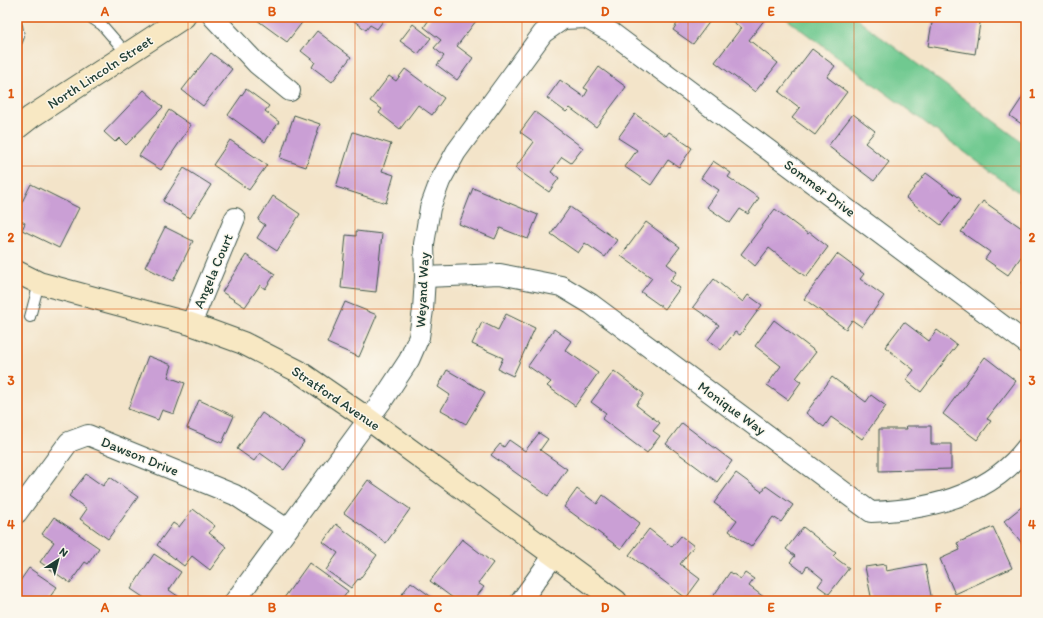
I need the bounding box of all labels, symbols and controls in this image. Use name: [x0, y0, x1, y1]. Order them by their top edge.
text: A: [100, 4, 110, 19]
text: B: [268, 4, 277, 19]
text: C: [434, 4, 443, 19]
text: D: [601, 4, 610, 19]
text: E: [767, 4, 775, 19]
text: F: [935, 4, 942, 19]
street label: North Lincoln Street: [44, 32, 156, 113]
text: 1: [8, 86, 14, 101]
text: 1: [1029, 86, 1035, 101]
street label: Sommer Drive: [781, 156, 859, 221]
text: 2: [8, 230, 15, 245]
text: 2: [1029, 230, 1036, 245]
street label: Angela Court: [190, 231, 237, 311]
street label: Weyand Way: [412, 251, 433, 328]
street label: Stratford Avenue: [288, 362, 384, 435]
text: 3: [7, 373, 15, 388]
text: 3: [1028, 373, 1036, 388]
street label: Monique Way: [694, 378, 769, 439]
street label: Dawson Drive: [99, 433, 181, 480]
text: 4: [7, 517, 15, 532]
text: 4: [1028, 517, 1036, 532]
north arrow: [38, 540, 78, 580]
text: N: [57, 545, 70, 560]
text: A: [100, 600, 110, 615]
text: B: [268, 600, 277, 615]
text: C: [434, 600, 443, 615]
text: D: [601, 600, 610, 615]
text: E: [767, 600, 775, 615]
text: F: [935, 600, 942, 615]

